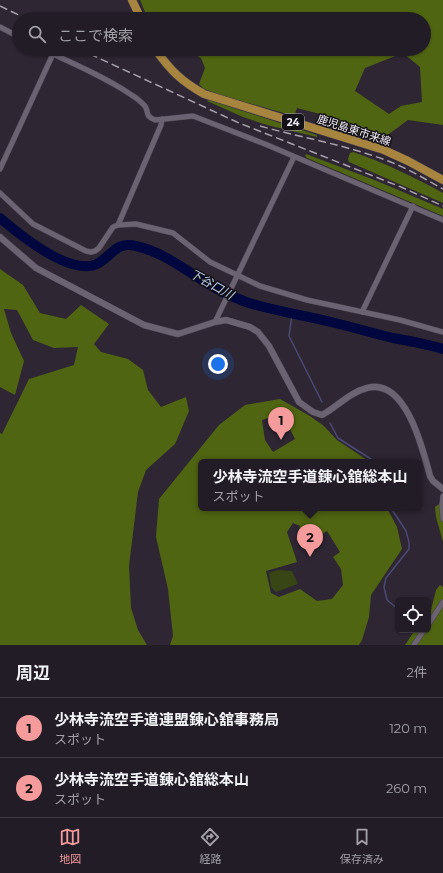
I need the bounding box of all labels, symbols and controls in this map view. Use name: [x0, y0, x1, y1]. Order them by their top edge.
search box: [12, 12, 431, 56]
icon: search: [26, 23, 48, 45]
text: ここで検索: [58, 26, 133, 45]
street label: 鹿児島東市来線: [315, 111, 393, 149]
road number: 24: [282, 114, 304, 130]
water label: 下谷口川: [187, 266, 238, 303]
your location: [208, 354, 228, 374]
pin: 1: [268, 407, 294, 440]
popup: [198, 459, 422, 511]
text: 少林寺流空手道錬心舘総本山: [212, 467, 408, 486]
text: スポット: [212, 488, 265, 504]
pin: 2: [297, 524, 323, 557]
map controls: [395, 597, 431, 633]
button: locate: [395, 597, 431, 633]
text: 周辺: [16, 663, 50, 683]
text: 2件: [407, 664, 427, 680]
text: 少林寺流空手道連盟錬心舘事務局: [54, 710, 279, 729]
text: 1: [26, 720, 32, 736]
text: 120 m: [389, 720, 427, 736]
text: スポット: [54, 731, 106, 747]
text: 少林寺流空手道錬心舘総本山: [54, 770, 249, 789]
text: 2: [25, 780, 33, 796]
text: 260 m: [386, 780, 427, 796]
text: スポット: [54, 791, 106, 807]
tab: 地図: [59, 826, 81, 866]
tab: 経路: [199, 826, 221, 866]
tab: 保存済み: [340, 826, 384, 866]

